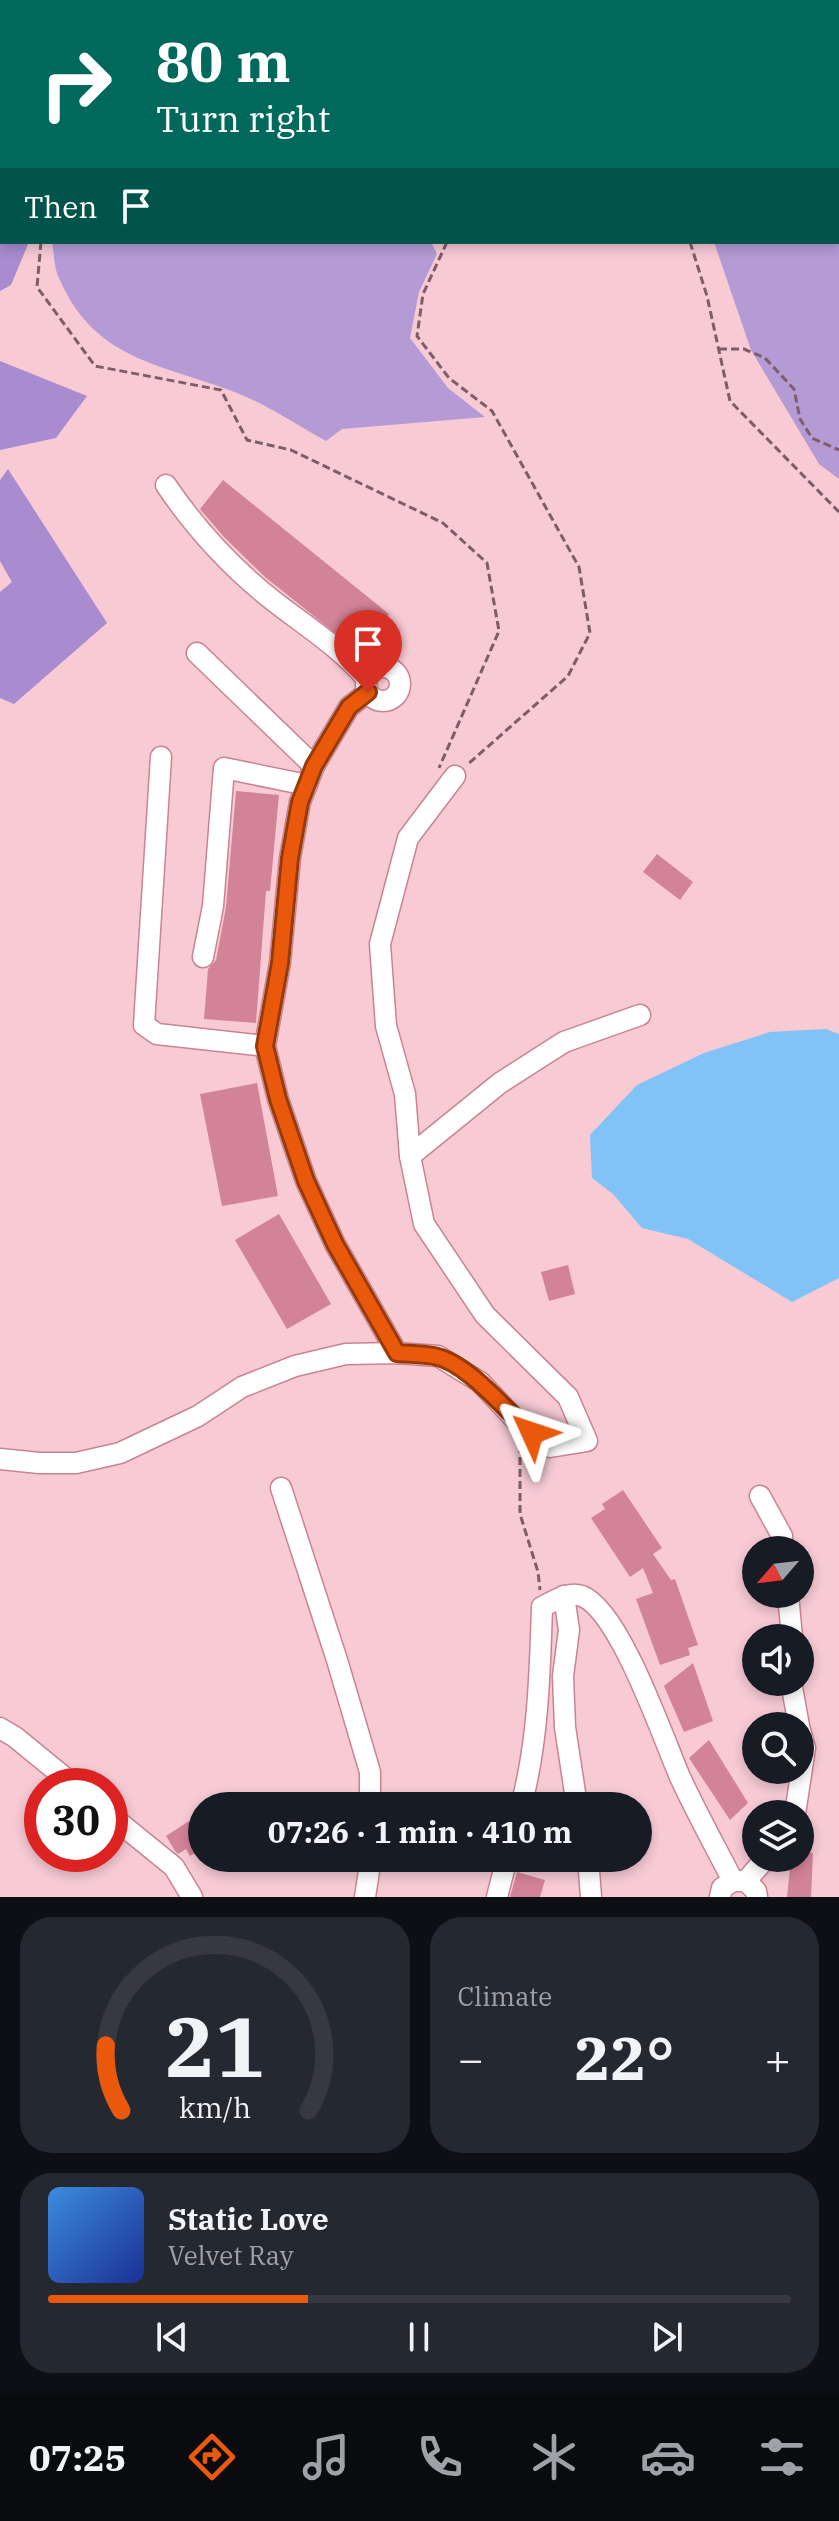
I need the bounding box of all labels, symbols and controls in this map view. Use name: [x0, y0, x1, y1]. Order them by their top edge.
text: 80 m: [156, 25, 291, 97]
icon: right: [24, 32, 128, 136]
text: Turn right: [156, 95, 330, 142]
icon: arrive: [114, 184, 158, 228]
text: Then: [24, 187, 98, 226]
pin: [334, 610, 402, 692]
icon: arrive: [346, 622, 390, 666]
position arrow: [490, 1391, 574, 1475]
north arrow: [742, 1536, 814, 1608]
map controls: [742, 1536, 814, 1872]
button: sound: [742, 1624, 814, 1696]
button: search: [742, 1712, 814, 1784]
speed limit sign: 30: [24, 1768, 128, 1872]
button: layers: [742, 1800, 814, 1872]
text: 07:26 · 1 min · 410 m: [268, 1812, 572, 1851]
text: Climate: [458, 1979, 552, 2013]
text: 21: [165, 1992, 265, 2100]
text: 22°: [574, 2018, 674, 2097]
text: −: [458, 2030, 484, 2087]
text: +: [765, 2030, 791, 2087]
text: km/h: [179, 2089, 251, 2126]
text: Static Love: [168, 2199, 329, 2238]
text: Velvet Ray: [168, 2238, 294, 2272]
icon: previous: [150, 2315, 194, 2359]
icon: pause: [397, 2315, 441, 2359]
icon: next: [645, 2315, 689, 2359]
icon: directions: [184, 2429, 240, 2485]
icon: music: [298, 2429, 354, 2485]
icon: phone: [412, 2429, 468, 2485]
icon: climate: [526, 2429, 582, 2485]
icon: car: [640, 2429, 696, 2485]
icon: filters: [754, 2429, 810, 2485]
text: 07:25: [29, 2434, 126, 2481]

